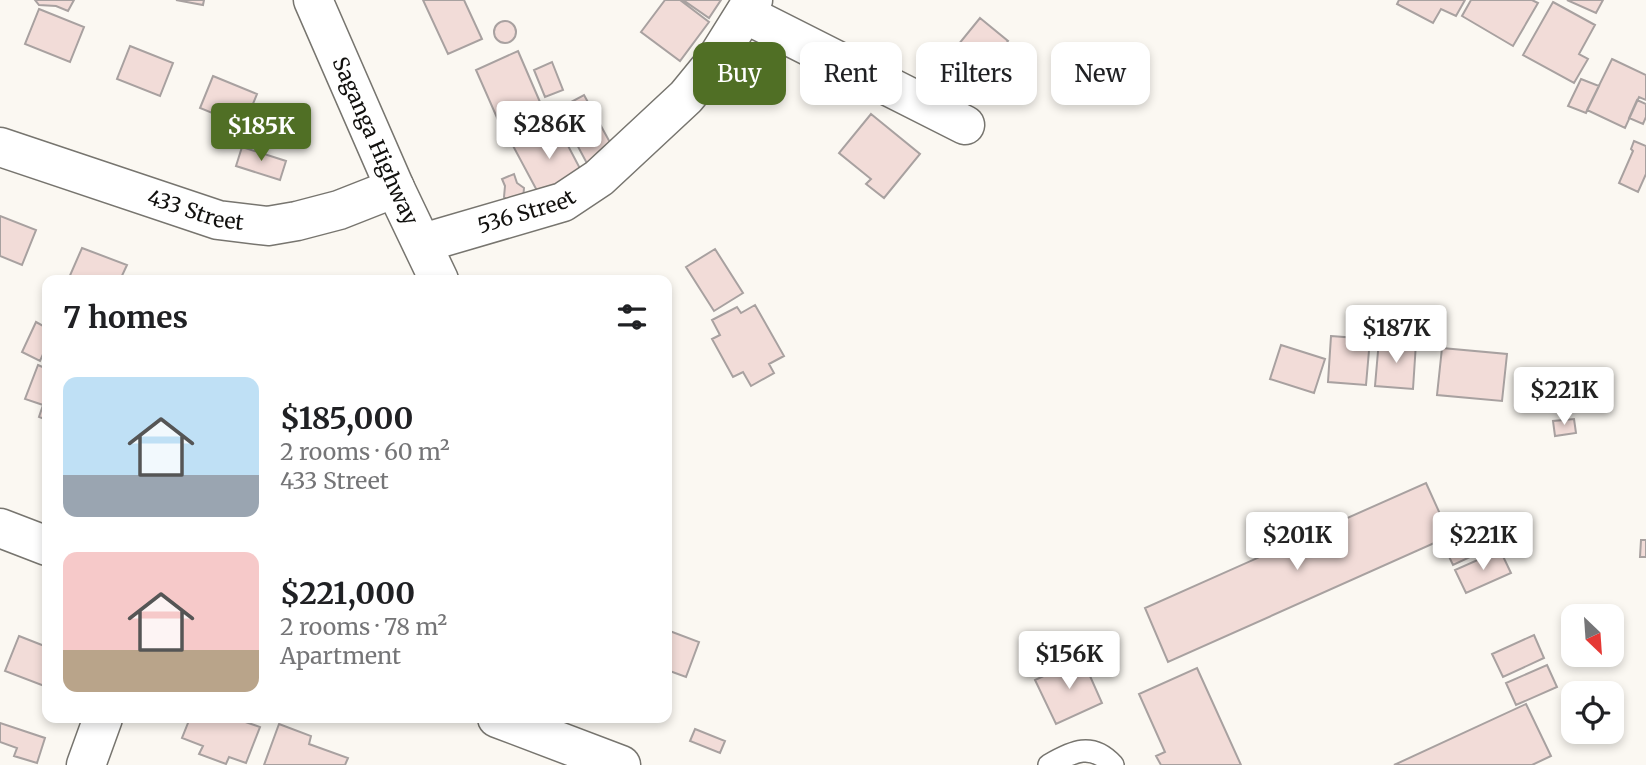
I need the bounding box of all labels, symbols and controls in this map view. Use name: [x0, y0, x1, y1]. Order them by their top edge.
chip: Buy: [693, 42, 786, 105]
chip: Rent: [800, 42, 902, 105]
chip: Filters: [916, 42, 1037, 105]
chip: New: [1051, 42, 1150, 105]
street label: Saganga Highway: [327, 53, 425, 230]
pin: $286K: [500, 102, 598, 161]
pin: $185K: [212, 104, 310, 163]
text: $286K: [512, 109, 586, 138]
text: $185K: [227, 111, 295, 140]
street label: 433 Street: [144, 183, 245, 236]
street label: 536 Street: [474, 183, 581, 239]
text: 7 homes: [63, 298, 188, 336]
icon: filters: [613, 298, 651, 336]
pin: $187K: [1347, 306, 1445, 365]
text: $187K: [1362, 313, 1430, 342]
pin: $221K: [1515, 368, 1613, 427]
text: $221K: [1530, 375, 1598, 404]
text: $185,000: [280, 399, 413, 437]
icon: home: [119, 405, 203, 489]
text: 2 rooms · 60 m²: [280, 437, 450, 466]
text: 433 Street: [280, 466, 389, 495]
pin: $201K: [1248, 512, 1346, 572]
pin: $221K: [1434, 512, 1532, 572]
text: $201K: [1262, 520, 1332, 549]
text: $221K: [1449, 520, 1517, 549]
text: $221,000: [280, 574, 415, 612]
icon: home: [119, 580, 203, 664]
north arrow: [1561, 604, 1624, 667]
map controls: [1561, 604, 1624, 744]
text: 2 rooms · 78 m²: [280, 612, 447, 641]
pin: $156K: [1020, 632, 1118, 691]
text: $156K: [1035, 639, 1103, 668]
text: Apartment: [280, 641, 401, 670]
button: locate: [1561, 681, 1624, 744]

